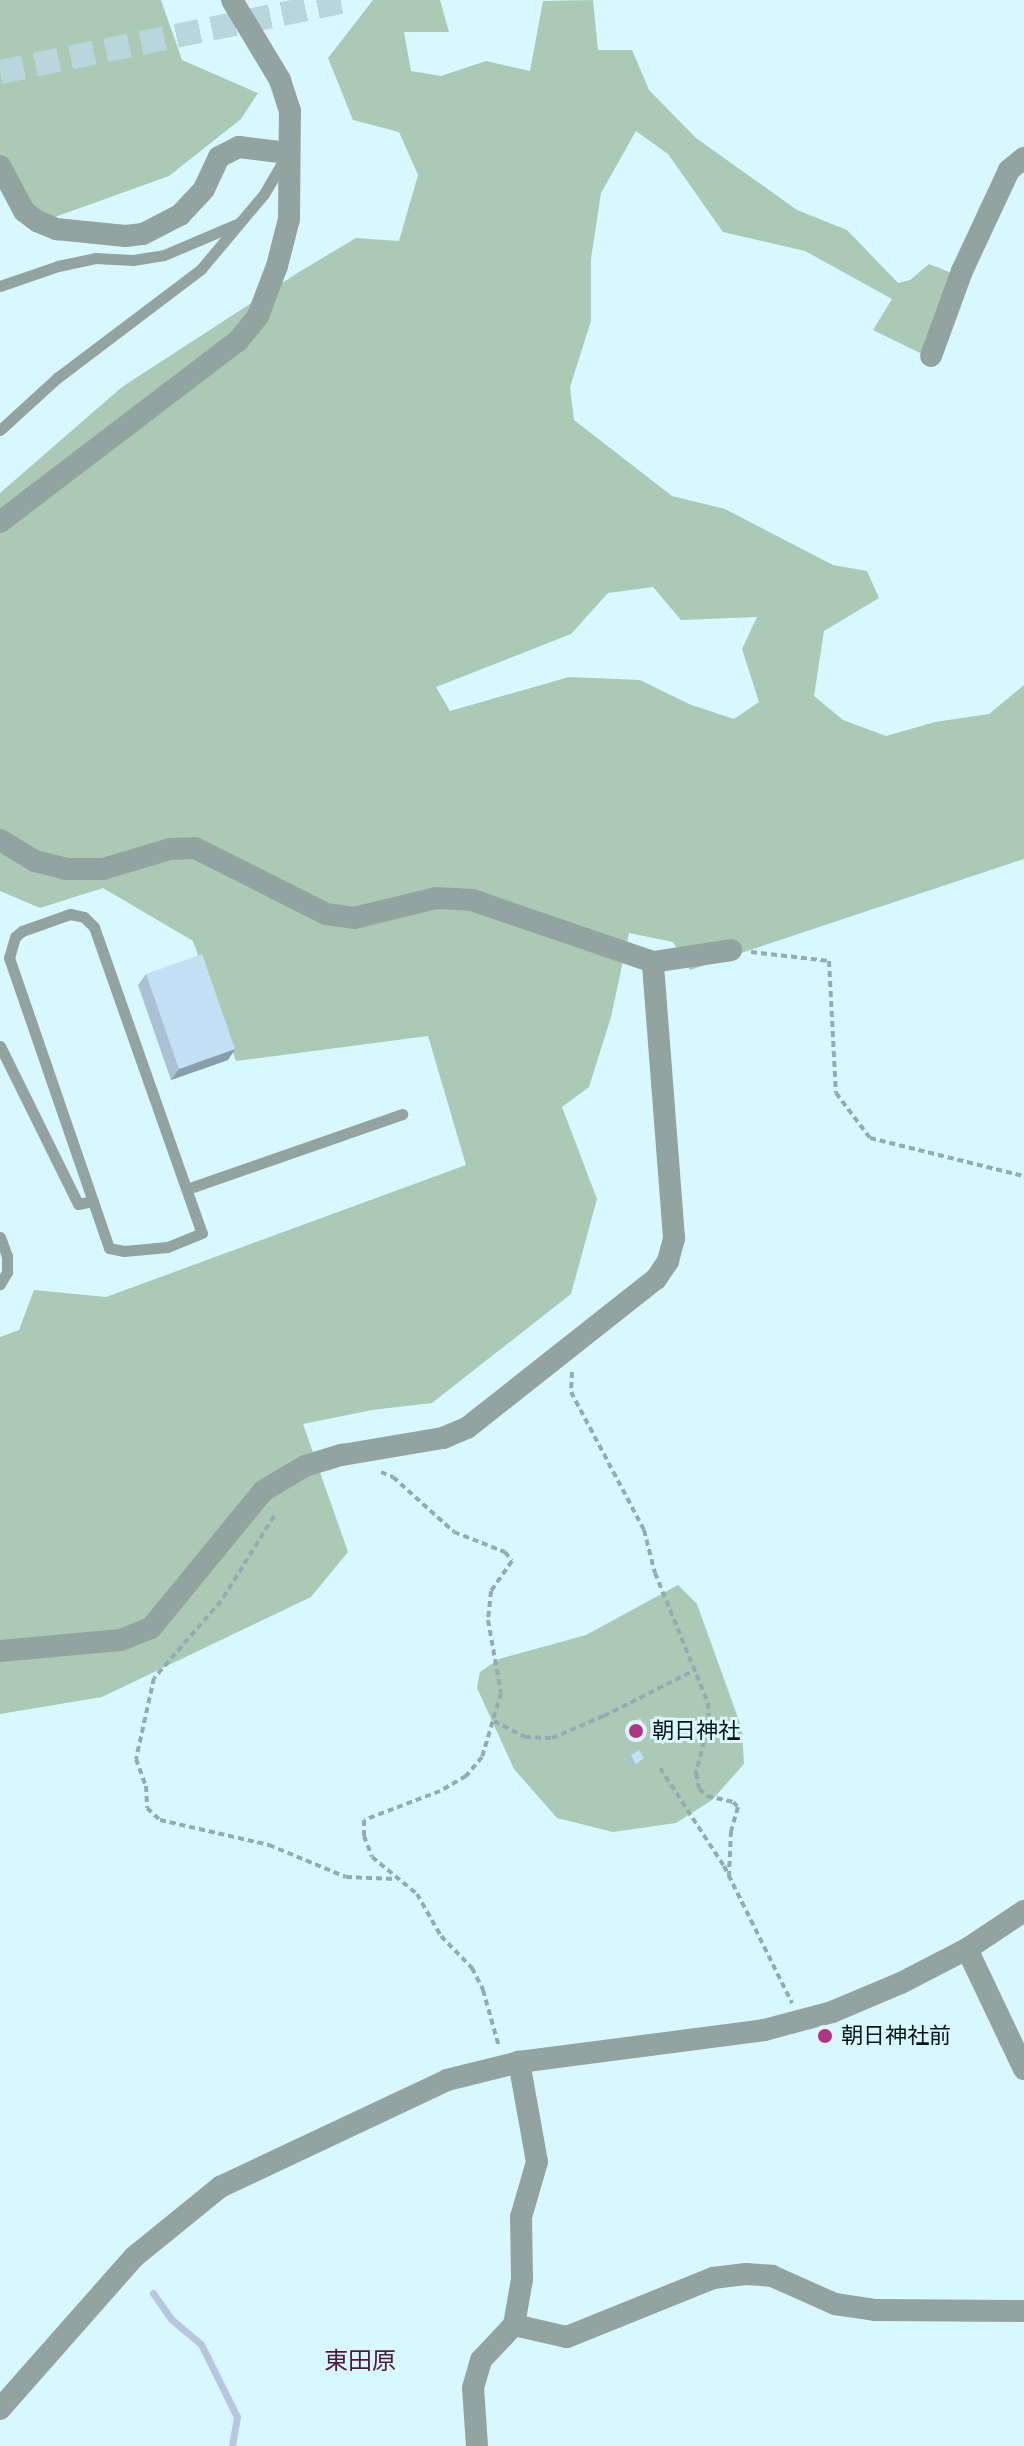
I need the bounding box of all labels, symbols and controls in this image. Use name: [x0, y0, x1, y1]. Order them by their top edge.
place label: 朝日神社: [652, 1718, 740, 1744]
marker: 朝日神社: [627, 1722, 645, 1740]
place label: 朝日神社前: [841, 2023, 951, 2049]
marker: 朝日神社前: [816, 2027, 834, 2045]
district label: 東田原: [324, 2347, 396, 2375]

